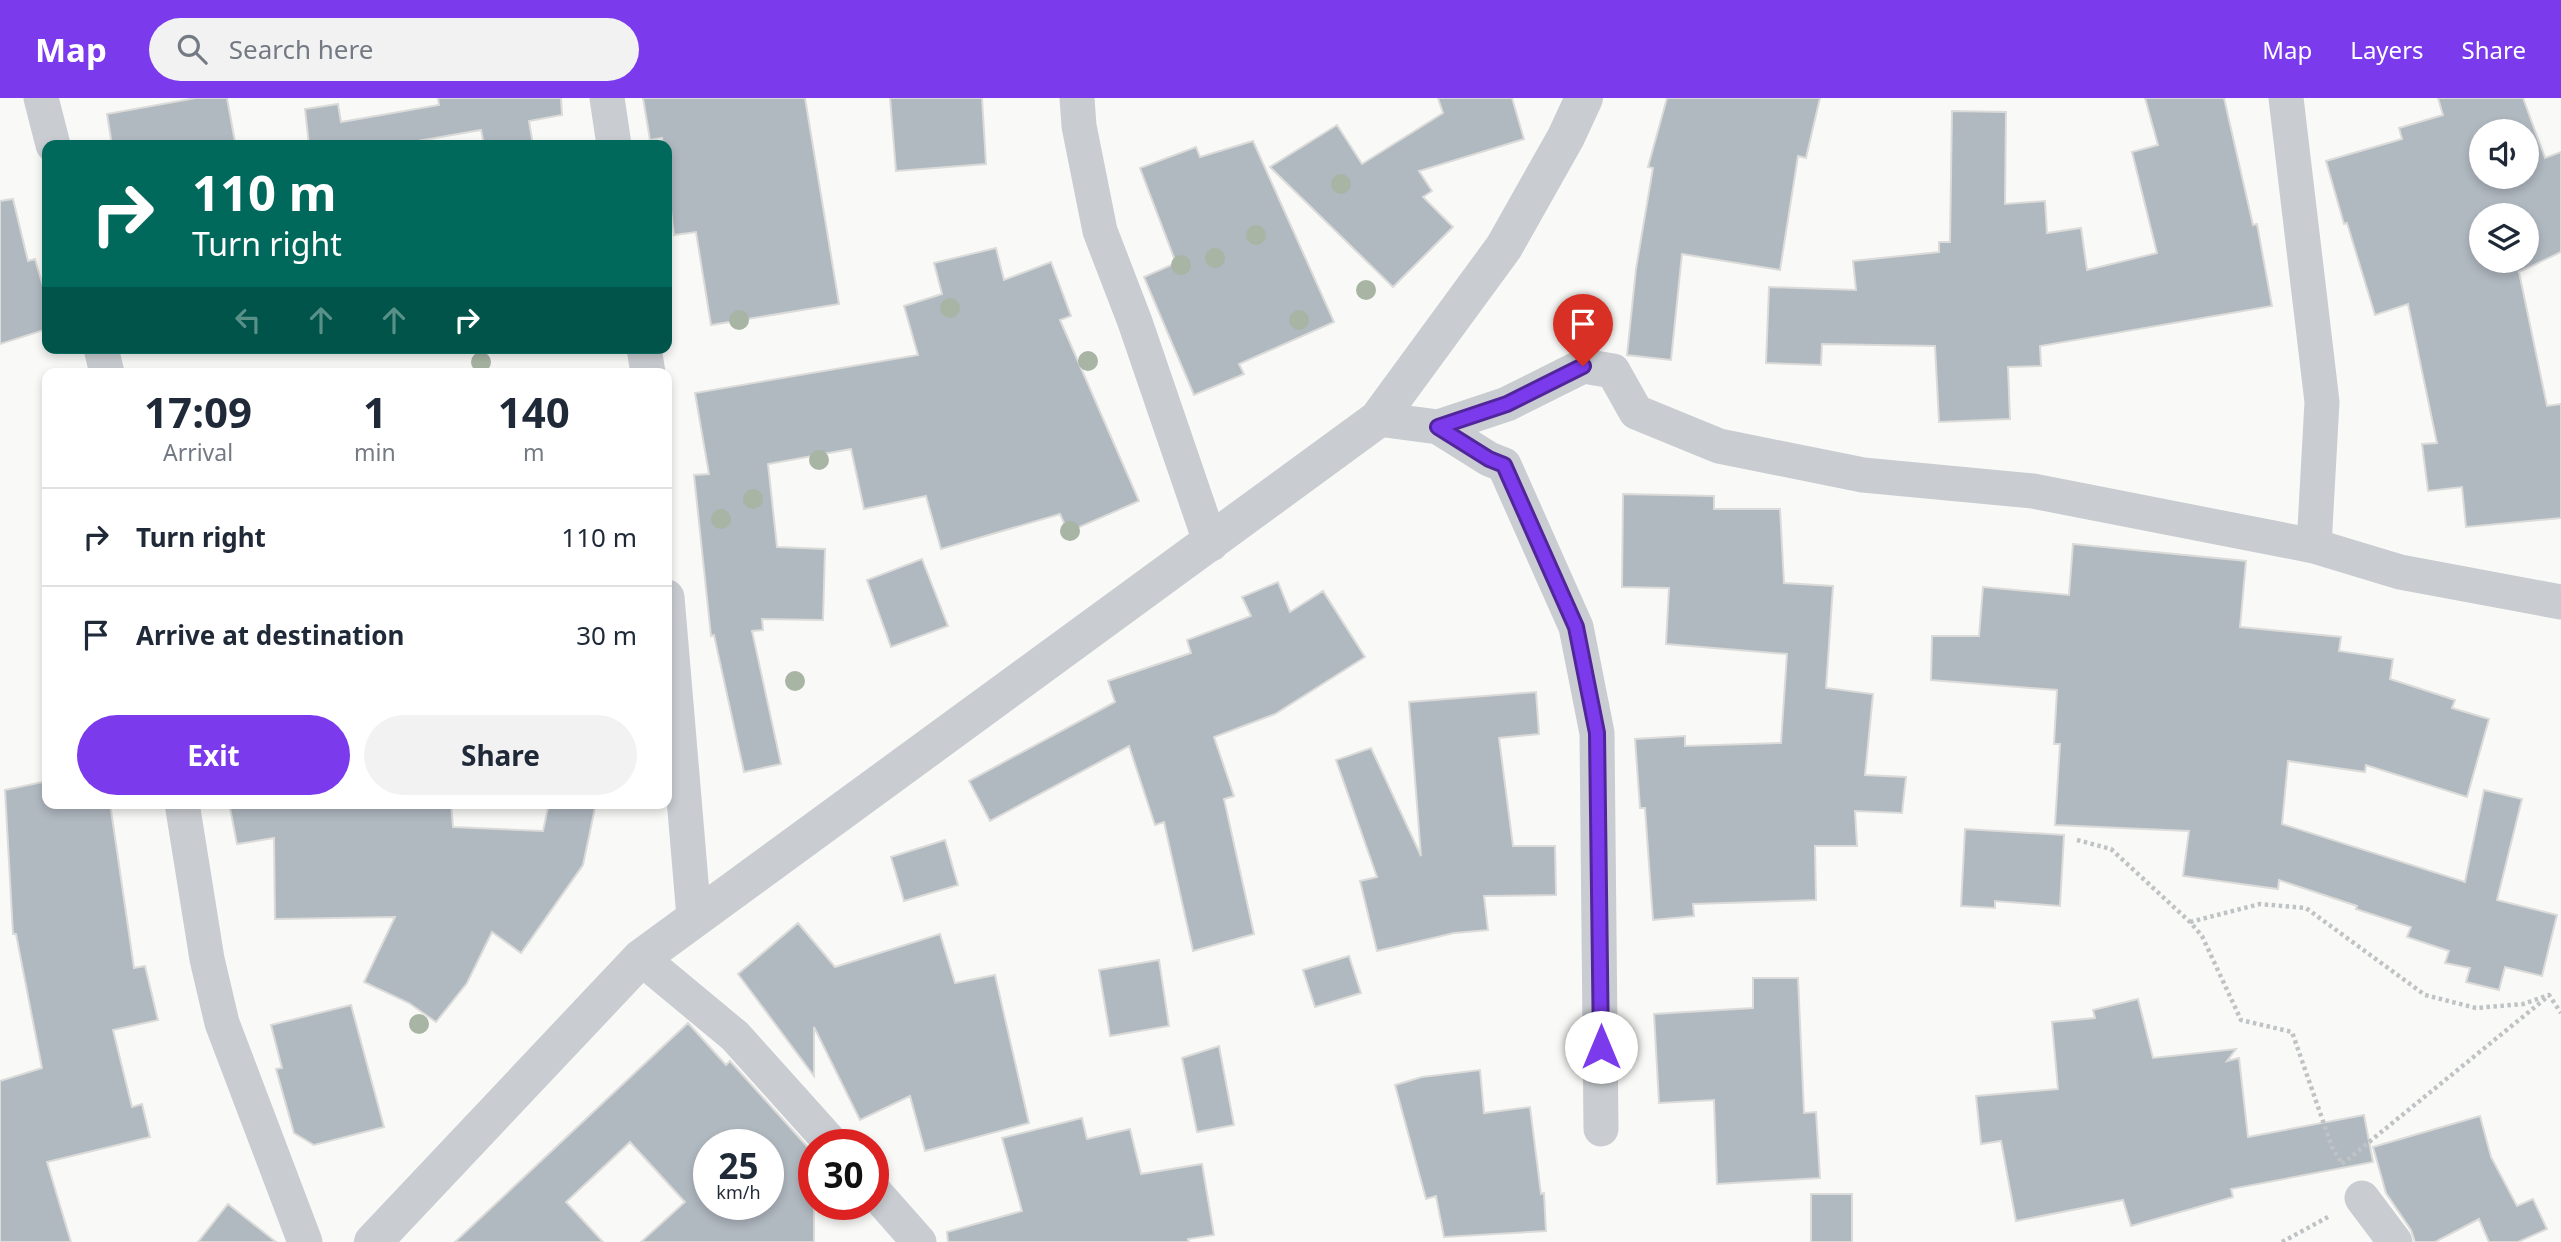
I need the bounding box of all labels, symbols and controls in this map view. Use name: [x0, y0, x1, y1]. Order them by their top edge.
search box: [149, 18, 639, 81]
text: Map: [35, 27, 107, 72]
icon: search: [173, 30, 211, 68]
text: Search here: [229, 31, 373, 67]
text: Map: [2262, 33, 2312, 66]
text: Layers: [2350, 33, 2424, 66]
text: Share: [2462, 33, 2526, 66]
map controls: [2469, 119, 2539, 273]
button: sound: [2469, 119, 2539, 189]
text: 110 m: [192, 159, 337, 225]
icon: right: [77, 168, 168, 259]
button: layers: [2469, 203, 2539, 273]
text: Turn right: [192, 222, 342, 265]
pin: [1553, 294, 1613, 366]
icon: left: [229, 301, 267, 339]
icon: ahead: [302, 301, 340, 339]
icon: ahead: [375, 301, 413, 339]
icon: right: [448, 301, 486, 339]
icon: arrive: [1564, 305, 1602, 343]
text: 17:09: [144, 383, 252, 440]
text: 1: [363, 383, 387, 440]
text: 140: [498, 383, 570, 440]
text: Arrival: [163, 436, 233, 468]
text: min: [354, 436, 396, 468]
text: m: [523, 436, 545, 468]
icon: right: [77, 518, 115, 556]
text: Turn right: [136, 519, 266, 555]
text: 110 m: [561, 519, 637, 555]
icon: arrive: [77, 616, 115, 654]
text: Arrive at destination: [136, 617, 405, 653]
text: 30 m: [576, 617, 637, 653]
button: Exit: [77, 715, 350, 795]
button: Share: [364, 715, 637, 795]
position arrow: [1564, 1010, 1638, 1084]
speed limit sign: 30: [798, 1129, 889, 1220]
text: 25: [718, 1142, 759, 1189]
text: km/h: [716, 1180, 761, 1204]

